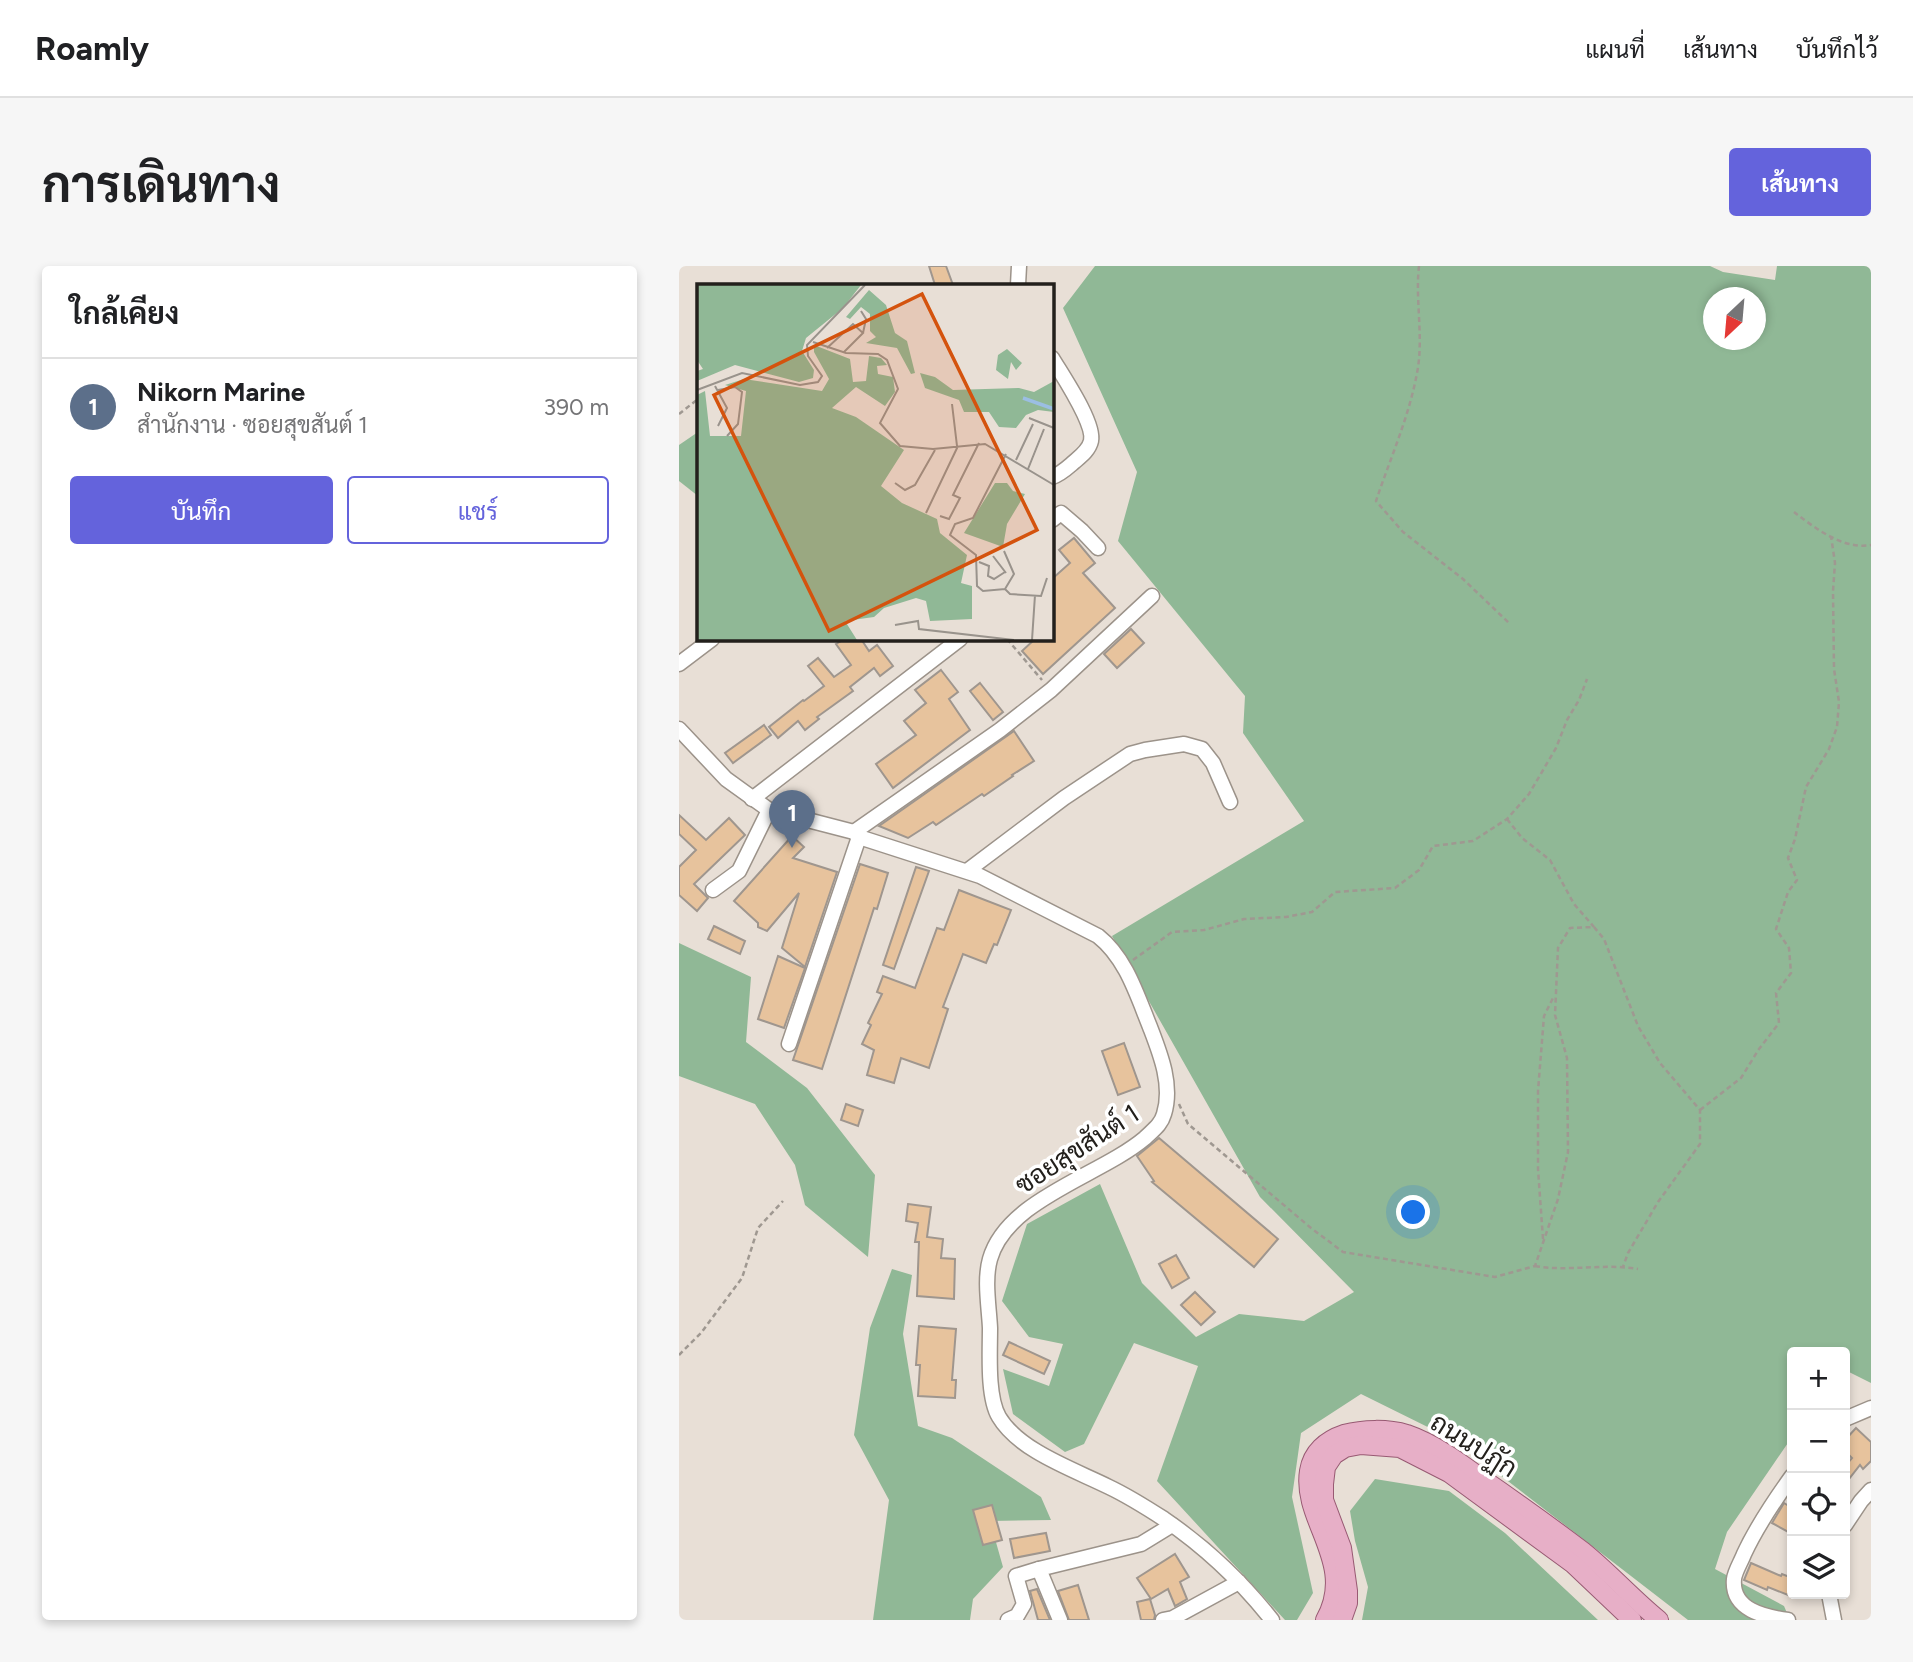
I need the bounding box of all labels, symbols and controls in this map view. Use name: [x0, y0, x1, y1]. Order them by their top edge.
text: Roamly: [35, 29, 149, 68]
text: แผนที่: [1585, 35, 1645, 64]
text: เส้นทาง: [1683, 35, 1758, 64]
text: บันทึกไว้: [1796, 35, 1878, 64]
button: เส้นทาง: [1729, 148, 1871, 216]
text: การเดินทาง: [42, 155, 280, 214]
inset map: [697, 284, 1053, 640]
north arrow: [1703, 287, 1766, 350]
text: ใกล้เคียง: [70, 295, 179, 332]
text: Nikorn Marine: [137, 376, 305, 408]
text: 1: [88, 393, 98, 421]
text: 390 m: [543, 393, 609, 421]
text: สำนักงาน · ซอยสุขสันต์ 1: [137, 411, 368, 439]
button: บันทึก: [70, 476, 333, 544]
button: แชร์: [347, 476, 609, 544]
pin: 1: [769, 790, 815, 848]
street label: ซอยสุขสันต์ 1: [1009, 1096, 1146, 1203]
your location: [1396, 1195, 1430, 1229]
map controls: [1787, 1347, 1850, 1599]
button: +: [1787, 1347, 1850, 1410]
street label: ถนนปฏัก: [1424, 1406, 1523, 1486]
button: −: [1787, 1410, 1850, 1473]
button: locate: [1787, 1473, 1850, 1536]
button: layers: [1787, 1536, 1850, 1599]

